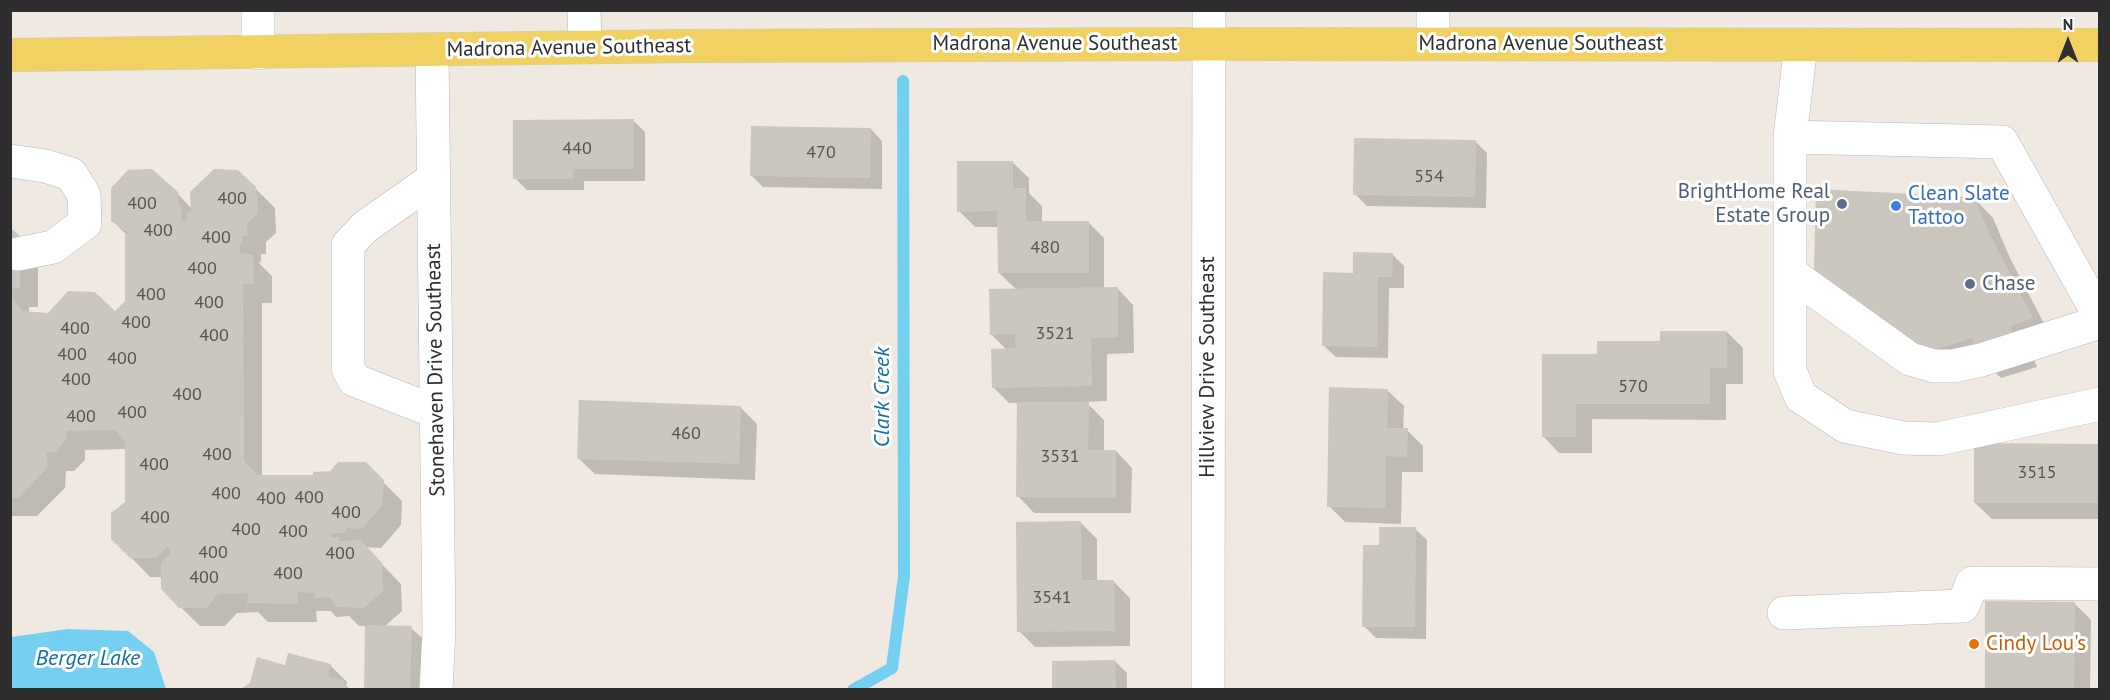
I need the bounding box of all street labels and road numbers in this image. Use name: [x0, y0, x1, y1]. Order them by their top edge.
street label: Madrona Avenue Southeast: [933, 31, 1177, 57]
street label: Madrona Avenue Southeast: [1419, 31, 1663, 57]
street label: Madrona Avenue Southeast: [446, 33, 692, 63]
street label: Stonehaven Drive Southeast: [421, 243, 451, 497]
street label: Hillview Drive Southeast: [1195, 256, 1221, 478]

